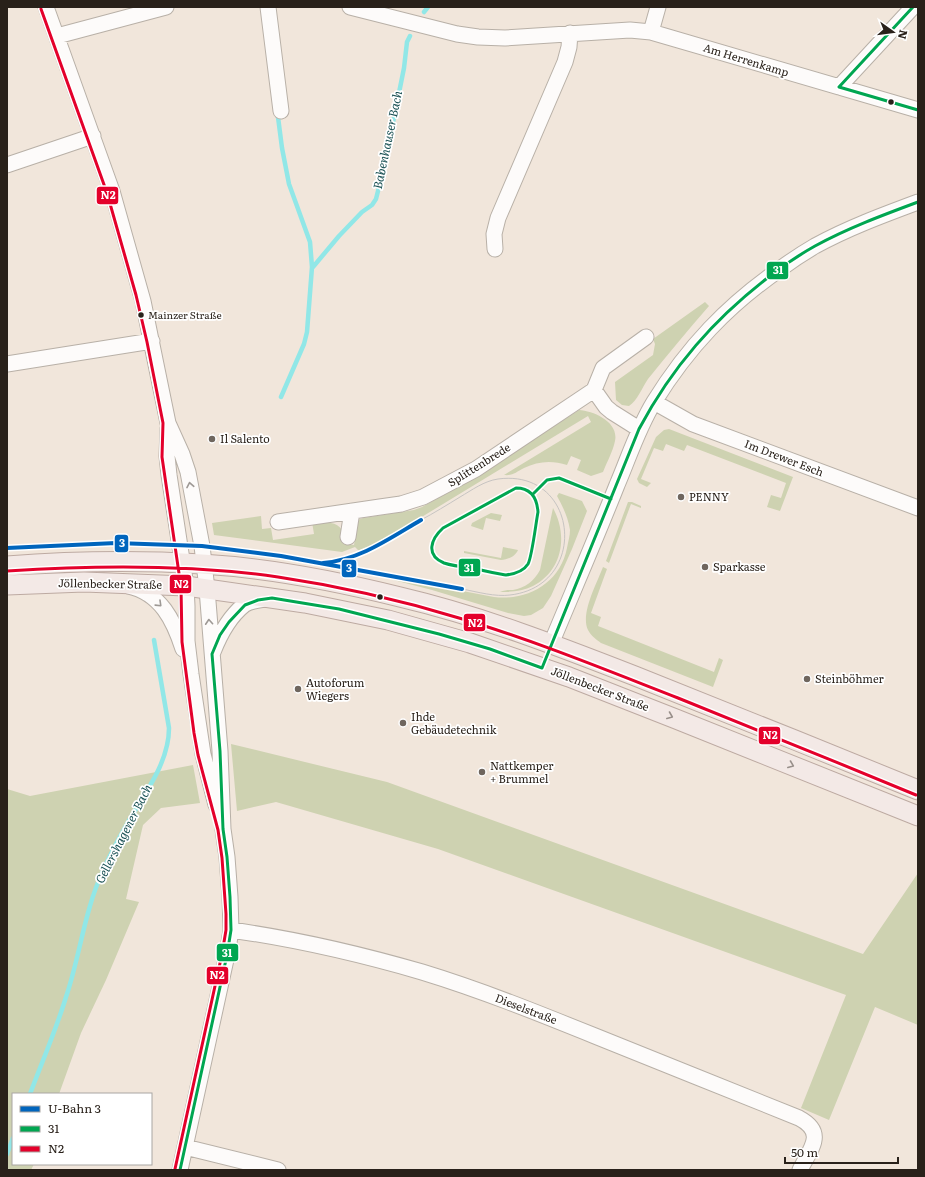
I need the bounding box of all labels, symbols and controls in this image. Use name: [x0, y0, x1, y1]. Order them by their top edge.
north arrow: [873, 12, 913, 52]
text: N: [895, 28, 913, 41]
street label: Am Herrenkamp: [702, 38, 791, 80]
water label: Babenhauser Bach: [368, 89, 406, 191]
unlabelled marker: [886, 97, 896, 107]
line badge: N2: [96, 186, 119, 205]
text: N2: [100, 186, 116, 202]
line badge: 31: [766, 261, 789, 280]
text: 31: [773, 261, 784, 277]
place label: Mainzer Straße: [148, 307, 222, 322]
marker: Mainzer Straße: [136, 310, 146, 320]
place label: Il Salento: [220, 430, 270, 446]
marker: Il Salento: [207, 434, 217, 444]
street label: Im Drewer Esch: [743, 435, 826, 479]
street label: Splittenbrede: [444, 438, 513, 490]
one-way arrow: [186, 482, 195, 489]
place label: PENNY: [689, 488, 729, 504]
marker: PENNY: [676, 492, 686, 502]
line badge: 3: [114, 534, 129, 553]
text: 3: [119, 534, 125, 550]
line badge: 31: [458, 558, 481, 577]
place label: Sparkasse: [713, 558, 766, 574]
line badge: 3: [341, 559, 357, 578]
text: 3: [346, 559, 352, 575]
text: 31: [464, 559, 475, 575]
marker: Sparkasse: [700, 562, 710, 572]
street label: Jöllenbecker Straße: [58, 574, 163, 592]
line badge: N2: [169, 574, 192, 594]
text: N2: [173, 575, 189, 591]
unlabelled marker: [375, 592, 385, 602]
one-way arrow: [154, 599, 162, 607]
line badge: N2: [463, 613, 486, 632]
text: N2: [467, 614, 483, 630]
one-way arrow: [205, 619, 214, 625]
street label: Jöllenbecker Straße: [549, 662, 652, 714]
place label: Steinböhmer: [815, 670, 885, 686]
place label: Autoforum Wiegers: [306, 674, 365, 703]
marker: Steinböhmer: [802, 674, 812, 684]
marker: Autoforum Wiegers: [293, 684, 303, 694]
place label: Ihde Gebäudetechnik: [411, 708, 497, 737]
one-way arrow: [667, 712, 674, 720]
marker: Ihde Gebäudetechnik: [398, 718, 408, 728]
line badge: N2: [758, 726, 781, 745]
text: N2: [762, 726, 778, 742]
place label: Nattkemper + Brummel: [490, 757, 554, 786]
one-way arrow: [787, 760, 794, 768]
marker: Nattkemper + Brummel: [477, 767, 487, 777]
water label: Gellershagener Bach: [90, 781, 156, 886]
line badge: 31: [216, 943, 239, 962]
text: 31: [222, 944, 233, 960]
line badge: N2: [206, 966, 229, 985]
text: N2: [209, 966, 225, 982]
street label: Dieselstraße: [493, 989, 560, 1027]
legend: [12, 1093, 152, 1165]
text: U-Bahn 3: [48, 1099, 101, 1117]
text: 31: [48, 1119, 60, 1137]
text: N2: [48, 1139, 64, 1157]
scale bar: [785, 1139, 898, 1165]
text: 50 m: [791, 1143, 818, 1161]

